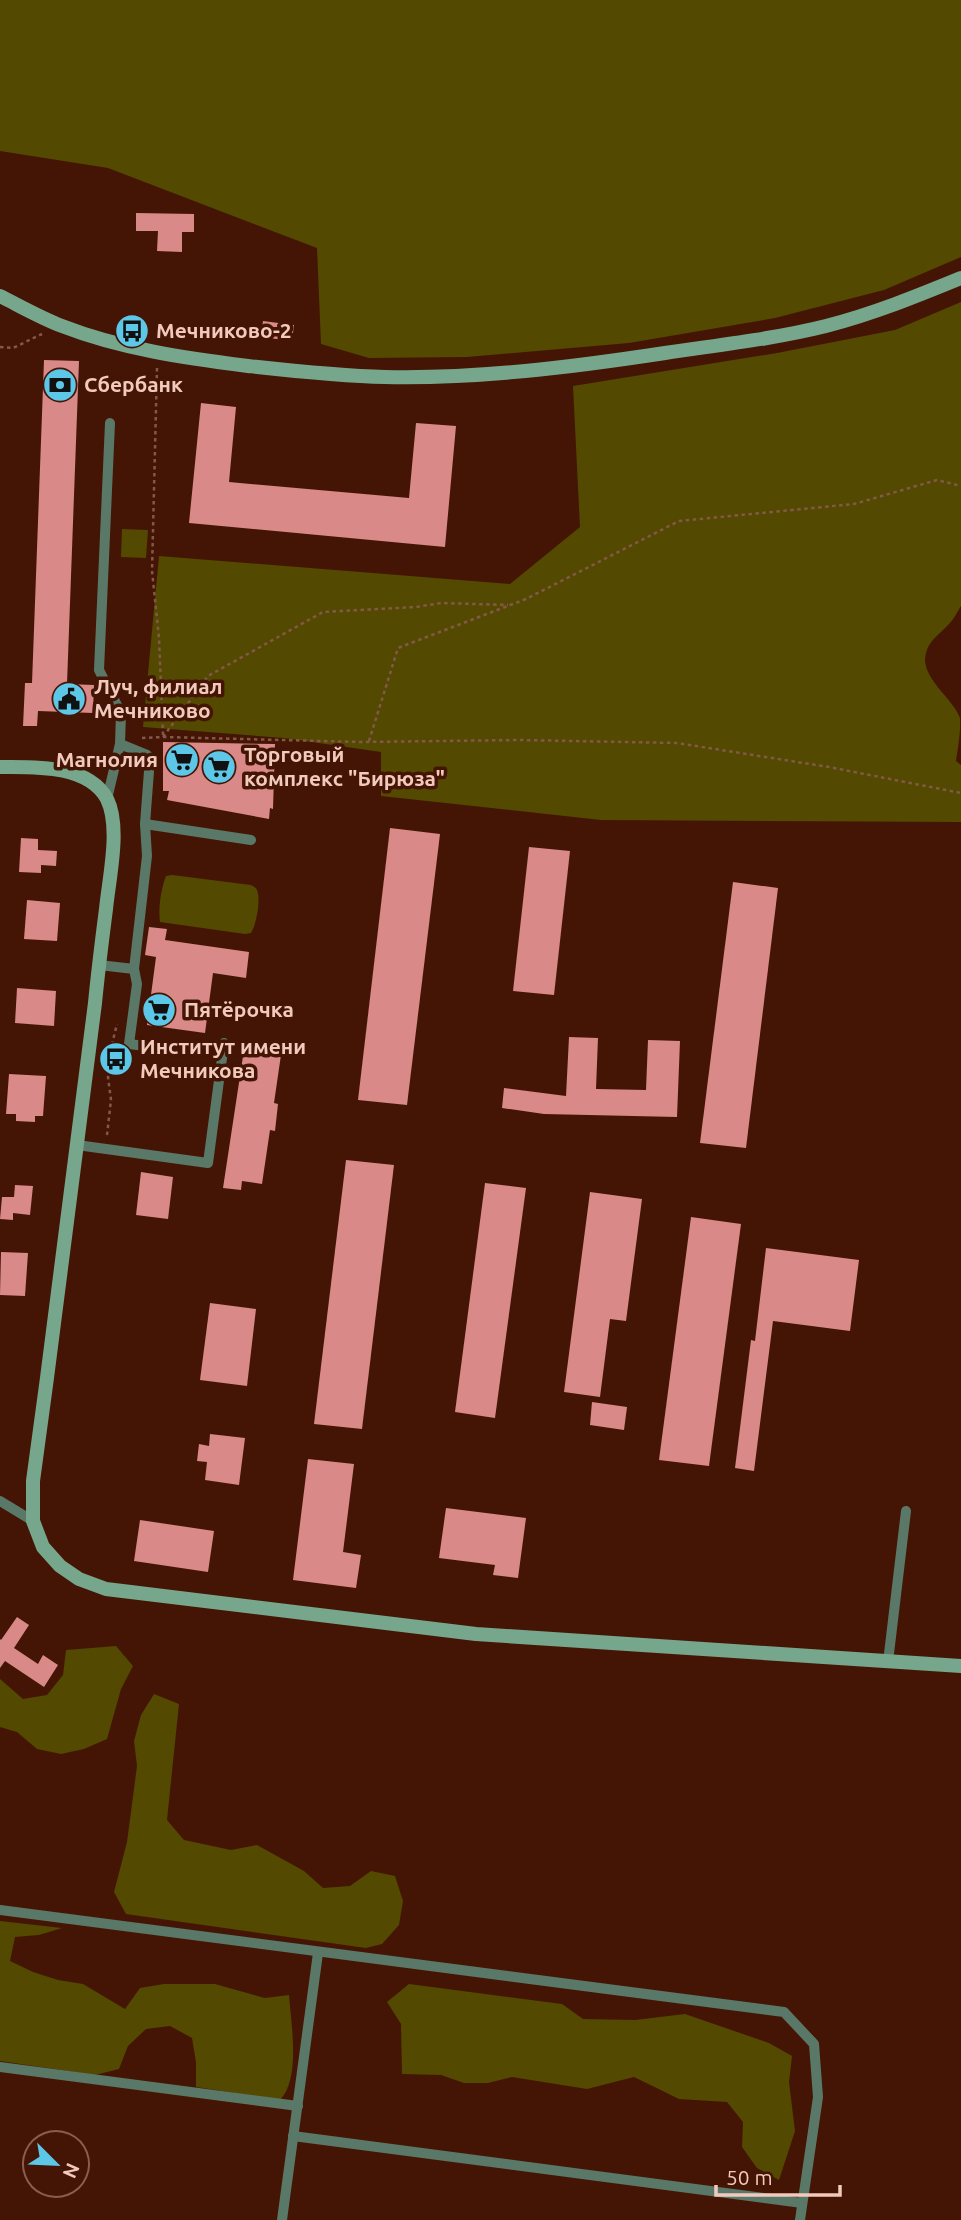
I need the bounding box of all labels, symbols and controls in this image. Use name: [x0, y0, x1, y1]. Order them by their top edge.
bus stop icon: Мечниково-2: [113, 312, 151, 350]
place label: Мечниково-2: [156, 318, 292, 342]
bank icon: Сбербанк: [41, 366, 79, 404]
place label: Сбербанк: [84, 372, 183, 396]
place label: Луч, филиал Мечниково: [94, 674, 223, 722]
public building icon: Луч, филиал Мечниково: [50, 680, 88, 718]
supermarket icon: Магнолия: [163, 741, 201, 779]
place label: Торговый комплекс "Бирюза": [244, 742, 445, 790]
place label: Магнолия: [56, 747, 158, 771]
supermarket icon: Торговый комплекс "Бирюза": [200, 748, 238, 786]
supermarket icon: Пятёрочка: [140, 991, 178, 1029]
place label: Пятёрочка: [184, 997, 294, 1021]
place label: Институт имени Мечникова: [140, 1034, 306, 1082]
bus stop icon: Институт имени Мечникова: [97, 1040, 135, 1078]
north arrow: [21, 2129, 91, 2199]
scale bar: [716, 2154, 840, 2198]
text: N: [59, 2160, 84, 2182]
text: 50 m: [726, 2165, 773, 2189]

